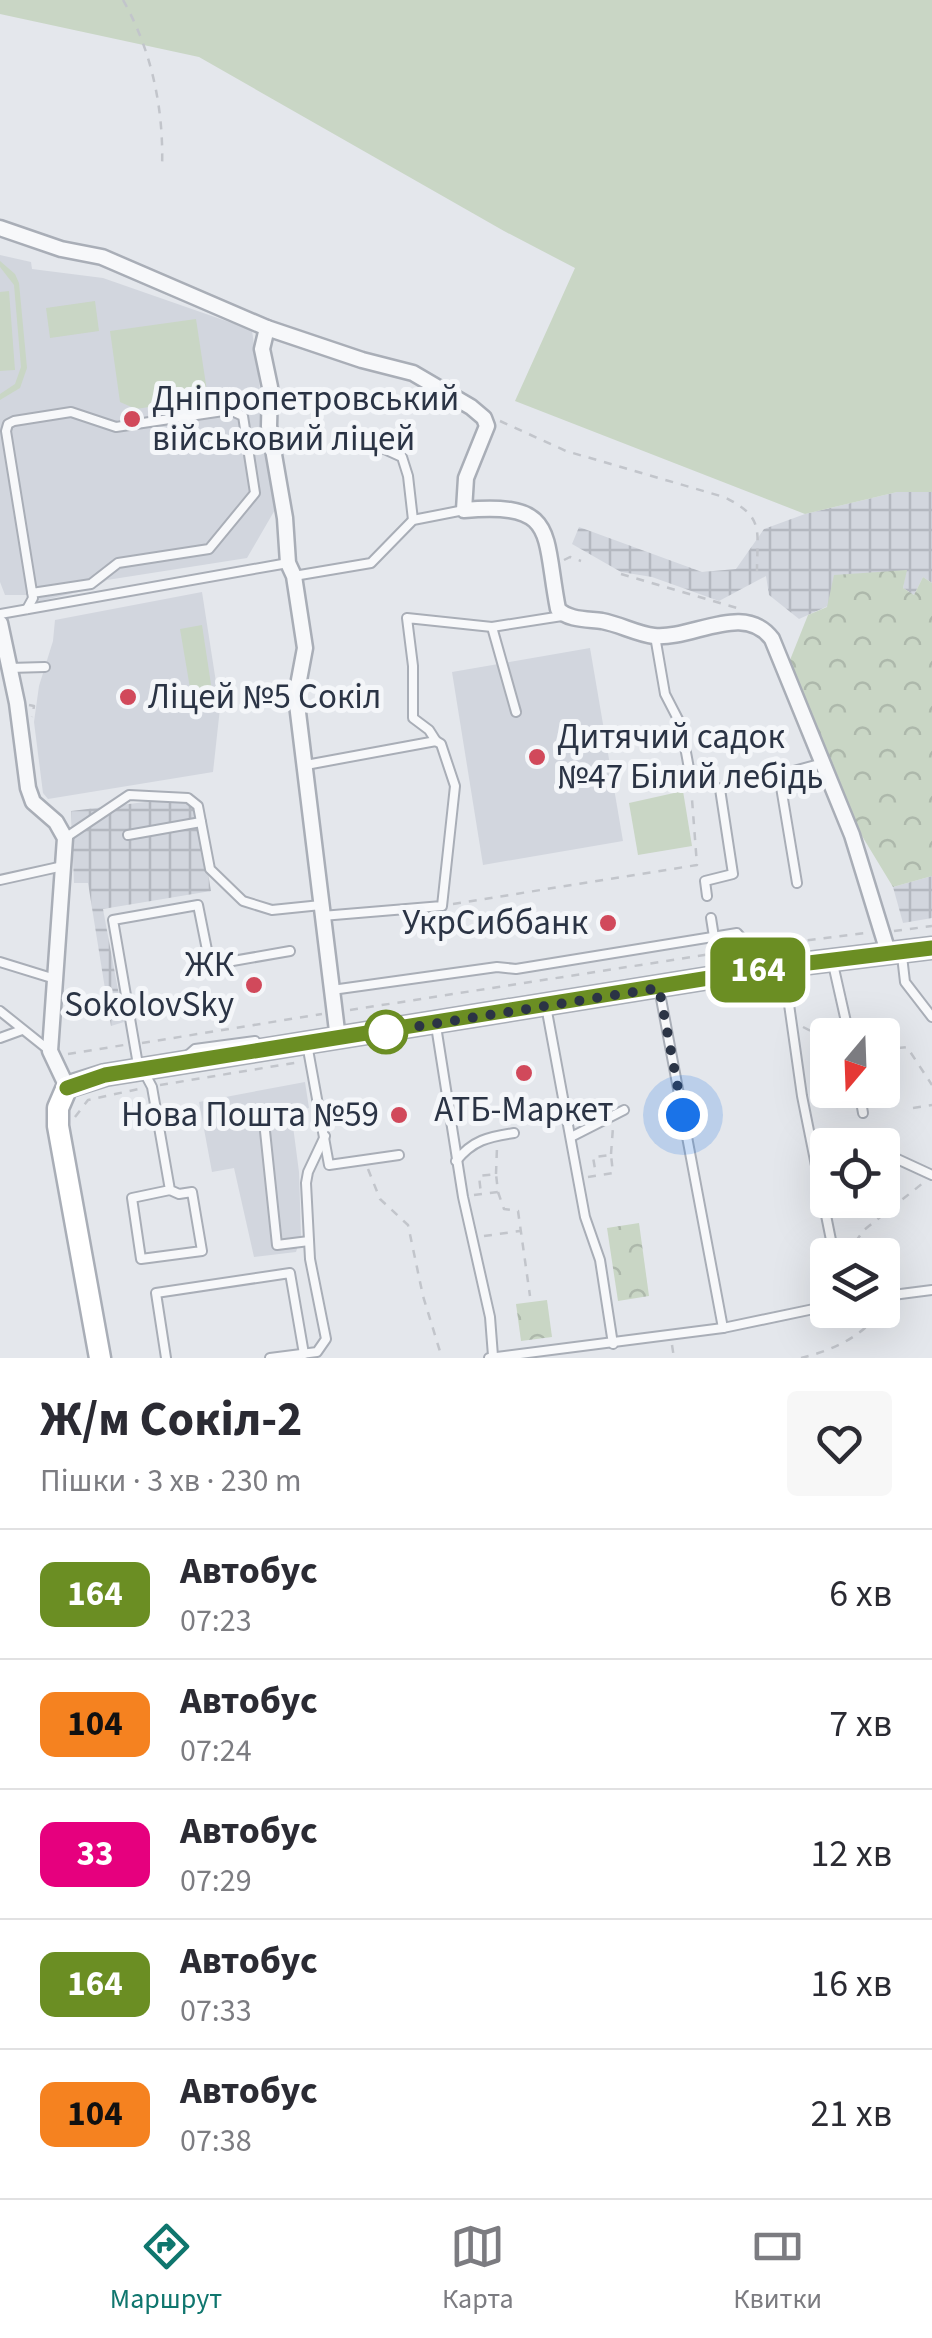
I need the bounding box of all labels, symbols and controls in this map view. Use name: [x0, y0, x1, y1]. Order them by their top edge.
place label: Дніпропетровський військовий ліцей: [152, 374, 459, 464]
marker: Дніпропетровський військовий ліцей: [121, 408, 143, 430]
place label: Ліцей №5 Сокіл: [148, 672, 381, 722]
marker: Ліцей №5 Сокіл: [117, 686, 139, 708]
place label: Дитячий садок №47 Білий лебідь: [557, 712, 824, 802]
marker: Дитячий садок №47 Білий лебідь: [526, 746, 548, 768]
place label: УкрСиббанк: [402, 898, 589, 948]
marker: УкрСиббанк: [597, 912, 619, 934]
line badge: 164: [700, 938, 816, 1002]
place label: ЖК SokolovSky: [64, 940, 235, 1030]
text: 164: [730, 945, 786, 995]
marker: ЖК SokolovSky: [243, 974, 265, 996]
unlabelled marker: [365, 1011, 407, 1053]
north arrow: [810, 1018, 900, 1108]
map controls: [810, 1018, 900, 1328]
marker: АТБ-Маркет: [513, 1062, 535, 1084]
place label: АТБ-Маркет: [434, 1085, 614, 1135]
place label: Нова Пошта №59: [121, 1090, 379, 1140]
your location: [658, 1090, 708, 1140]
marker: Нова Пошта №59: [388, 1104, 410, 1126]
button: locate: [810, 1128, 900, 1218]
button: layers: [810, 1238, 900, 1328]
text: Ж/м Сокіл-2: [40, 1386, 302, 1454]
button: heart: [787, 1391, 892, 1496]
text: Пішки · 3 хв · 230 m: [40, 1458, 301, 1504]
text: Автобус: [180, 1544, 318, 1598]
text: 6 хв: [829, 1567, 892, 1621]
text: 164: [67, 1569, 123, 1619]
text: 07:23: [180, 1598, 252, 1644]
text: Автобус: [180, 1674, 318, 1728]
text: 7 хв: [829, 1697, 892, 1751]
text: 104: [67, 1699, 123, 1749]
text: 07:24: [180, 1728, 252, 1774]
text: Автобус: [180, 1804, 318, 1858]
text: 12 хв: [810, 1827, 892, 1881]
text: 33: [77, 1829, 113, 1879]
text: 07:29: [180, 1858, 252, 1904]
text: Автобус: [180, 1934, 318, 1988]
text: 16 хв: [810, 1957, 892, 2011]
text: 164: [67, 1959, 123, 2009]
text: 07:33: [180, 1988, 252, 2034]
text: Автобус: [180, 2064, 318, 2118]
text: 21 хв: [810, 2087, 892, 2141]
text: 104: [67, 2089, 123, 2139]
text: 07:38: [180, 2118, 252, 2164]
tab: Маршрут: [110, 2219, 222, 2319]
tab: Карта: [442, 2219, 514, 2319]
tab: Квитки: [733, 2219, 822, 2319]

